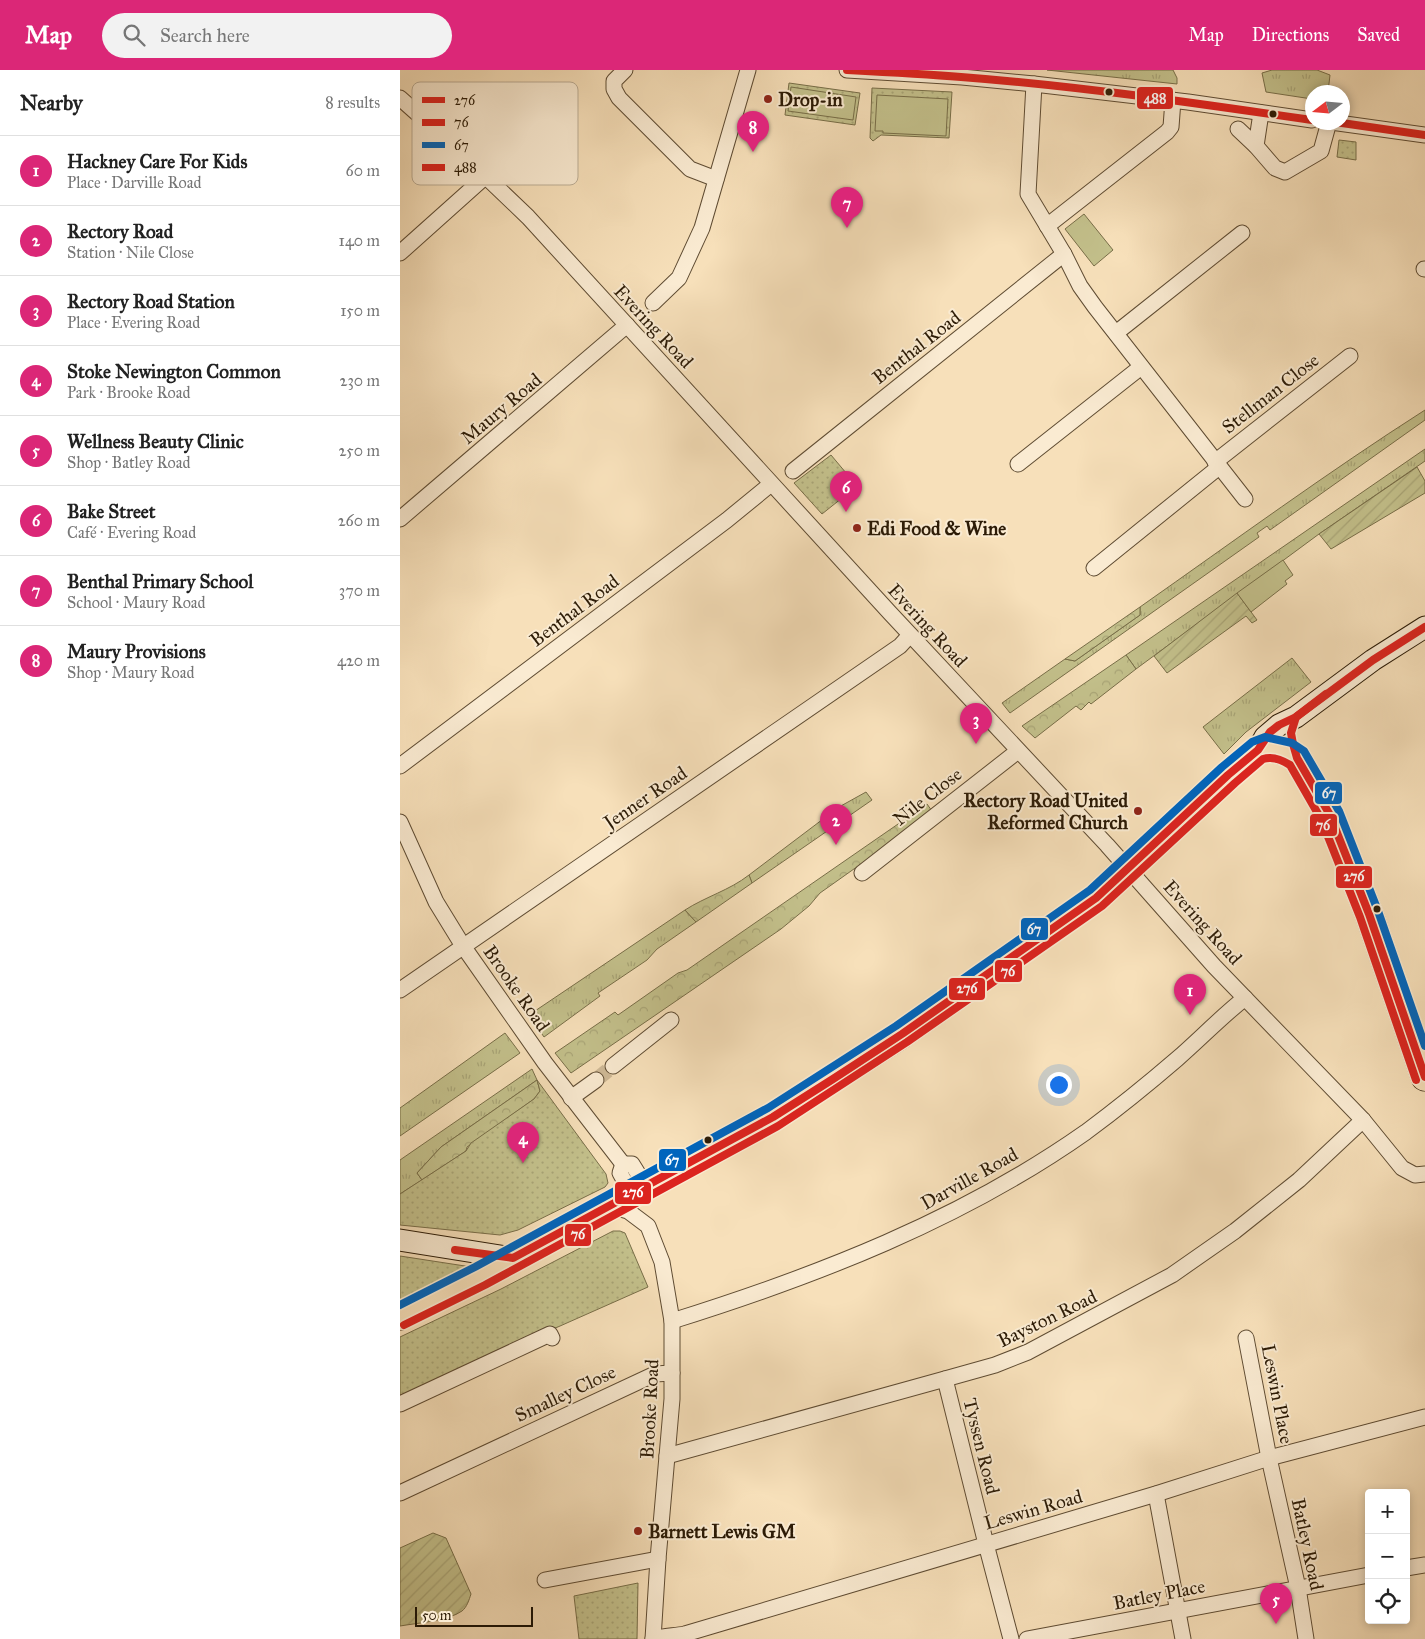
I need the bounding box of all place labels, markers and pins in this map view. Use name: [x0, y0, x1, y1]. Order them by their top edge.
unlabelled marker: [1104, 87, 1114, 97]
place label: Drop-in: [778, 88, 843, 112]
marker: Drop-in: [762, 93, 774, 105]
unlabelled marker: [1268, 109, 1278, 119]
pin: 8: [737, 111, 769, 152]
pin: 7: [831, 187, 863, 228]
pin: 6: [830, 471, 862, 512]
place label: Edi Food & Wine: [867, 517, 1006, 540]
marker: Edi Food & Wine: [851, 522, 863, 534]
pin: 3: [960, 703, 992, 744]
place label: Rectory Road United Reformed Church: [964, 789, 1128, 834]
pin: 2: [820, 804, 852, 845]
marker: Rectory Road United Reformed Church: [1132, 805, 1144, 817]
unlabelled marker: [1372, 904, 1382, 914]
pin: 1: [1174, 974, 1206, 1015]
pin: 4: [507, 1122, 539, 1163]
unlabelled marker: [703, 1135, 713, 1145]
place label: Barnett Lewis GM: [648, 1520, 796, 1543]
marker: Barnett Lewis GM: [632, 1525, 644, 1537]
pin: 5: [1260, 1583, 1292, 1624]

